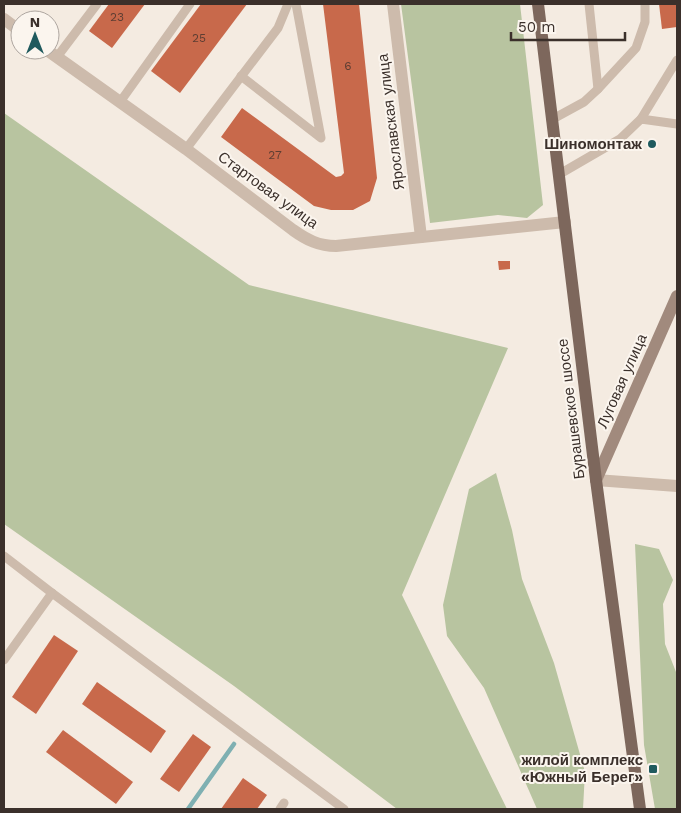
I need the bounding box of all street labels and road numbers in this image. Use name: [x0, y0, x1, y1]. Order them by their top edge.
street label: Ярославская улица: [374, 52, 408, 191]
street label: Стартовая улица: [214, 148, 322, 233]
street label: Луговая улица: [593, 330, 651, 431]
street label: Бурашевское шоссе: [553, 338, 589, 480]

